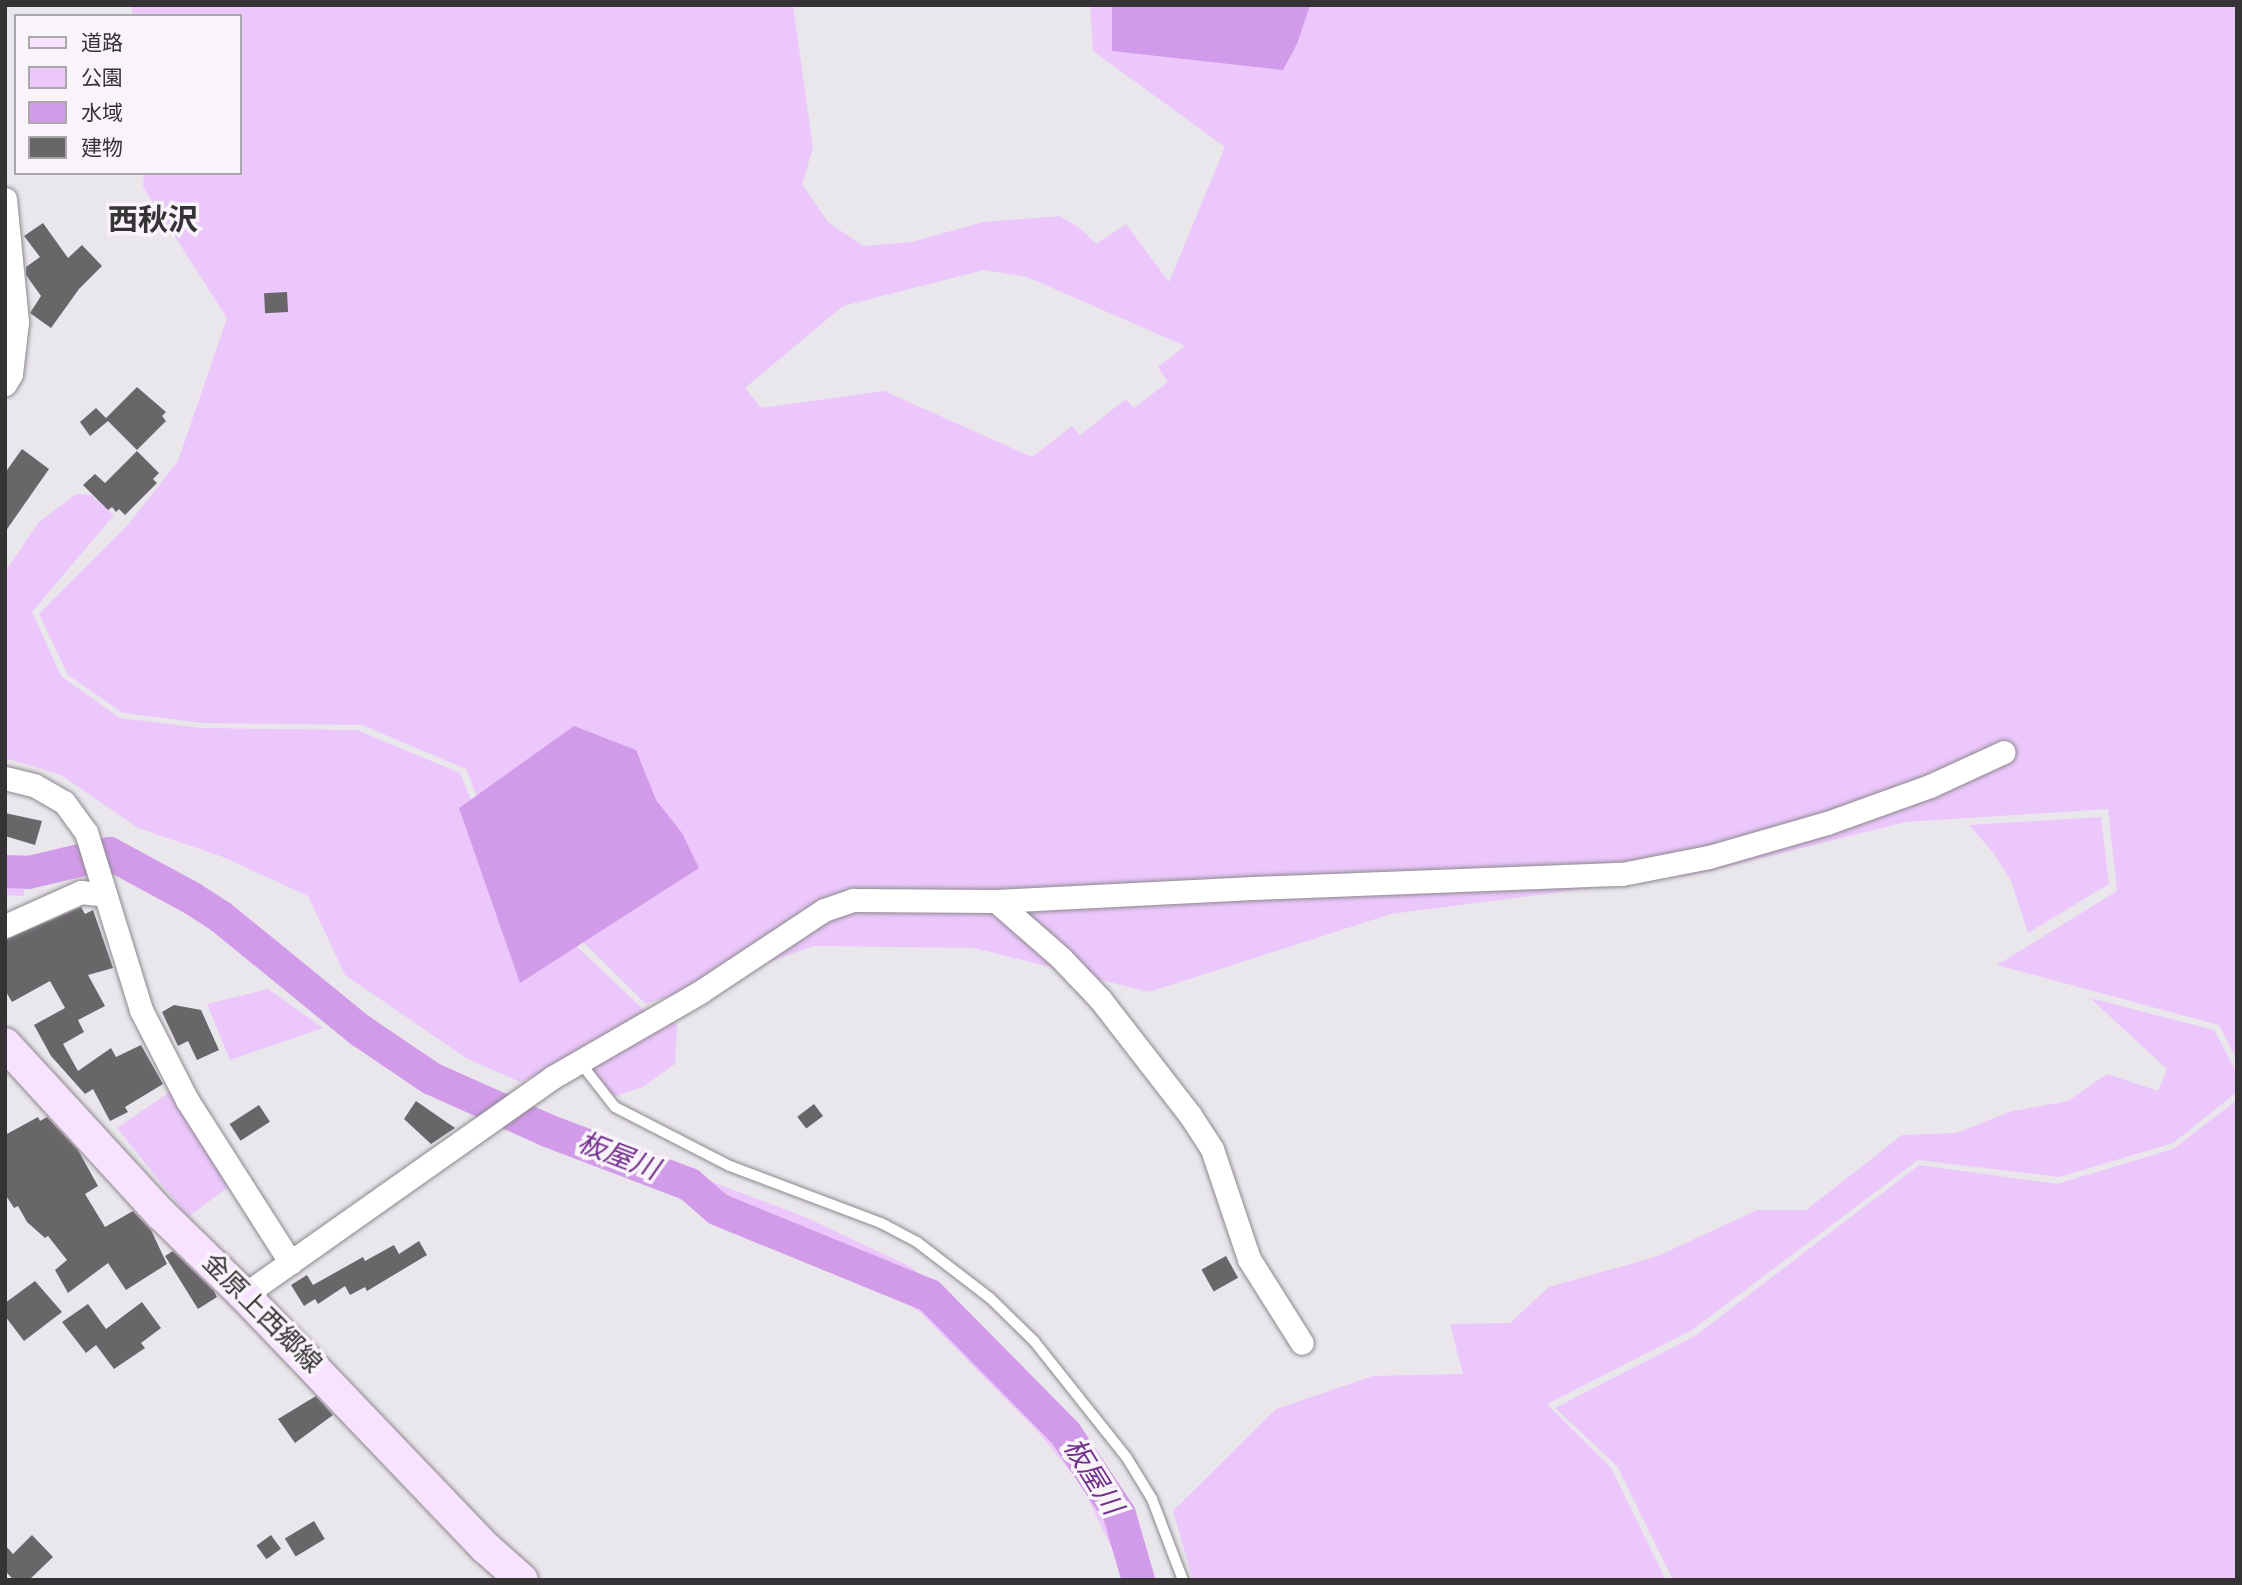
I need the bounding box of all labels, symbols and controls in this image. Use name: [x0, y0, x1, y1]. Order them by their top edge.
legend: [14, 14, 242, 175]
text: 道路: [81, 28, 123, 60]
text: 公園: [81, 63, 123, 95]
text: 水域: [81, 98, 123, 130]
text: 建物: [81, 133, 123, 165]
district label: 西秋沢: [108, 203, 198, 239]
water label: 板屋川: [573, 1126, 663, 1188]
street label: 金原上西郷線: [195, 1248, 327, 1380]
water label: 板屋川: [1055, 1432, 1129, 1522]

